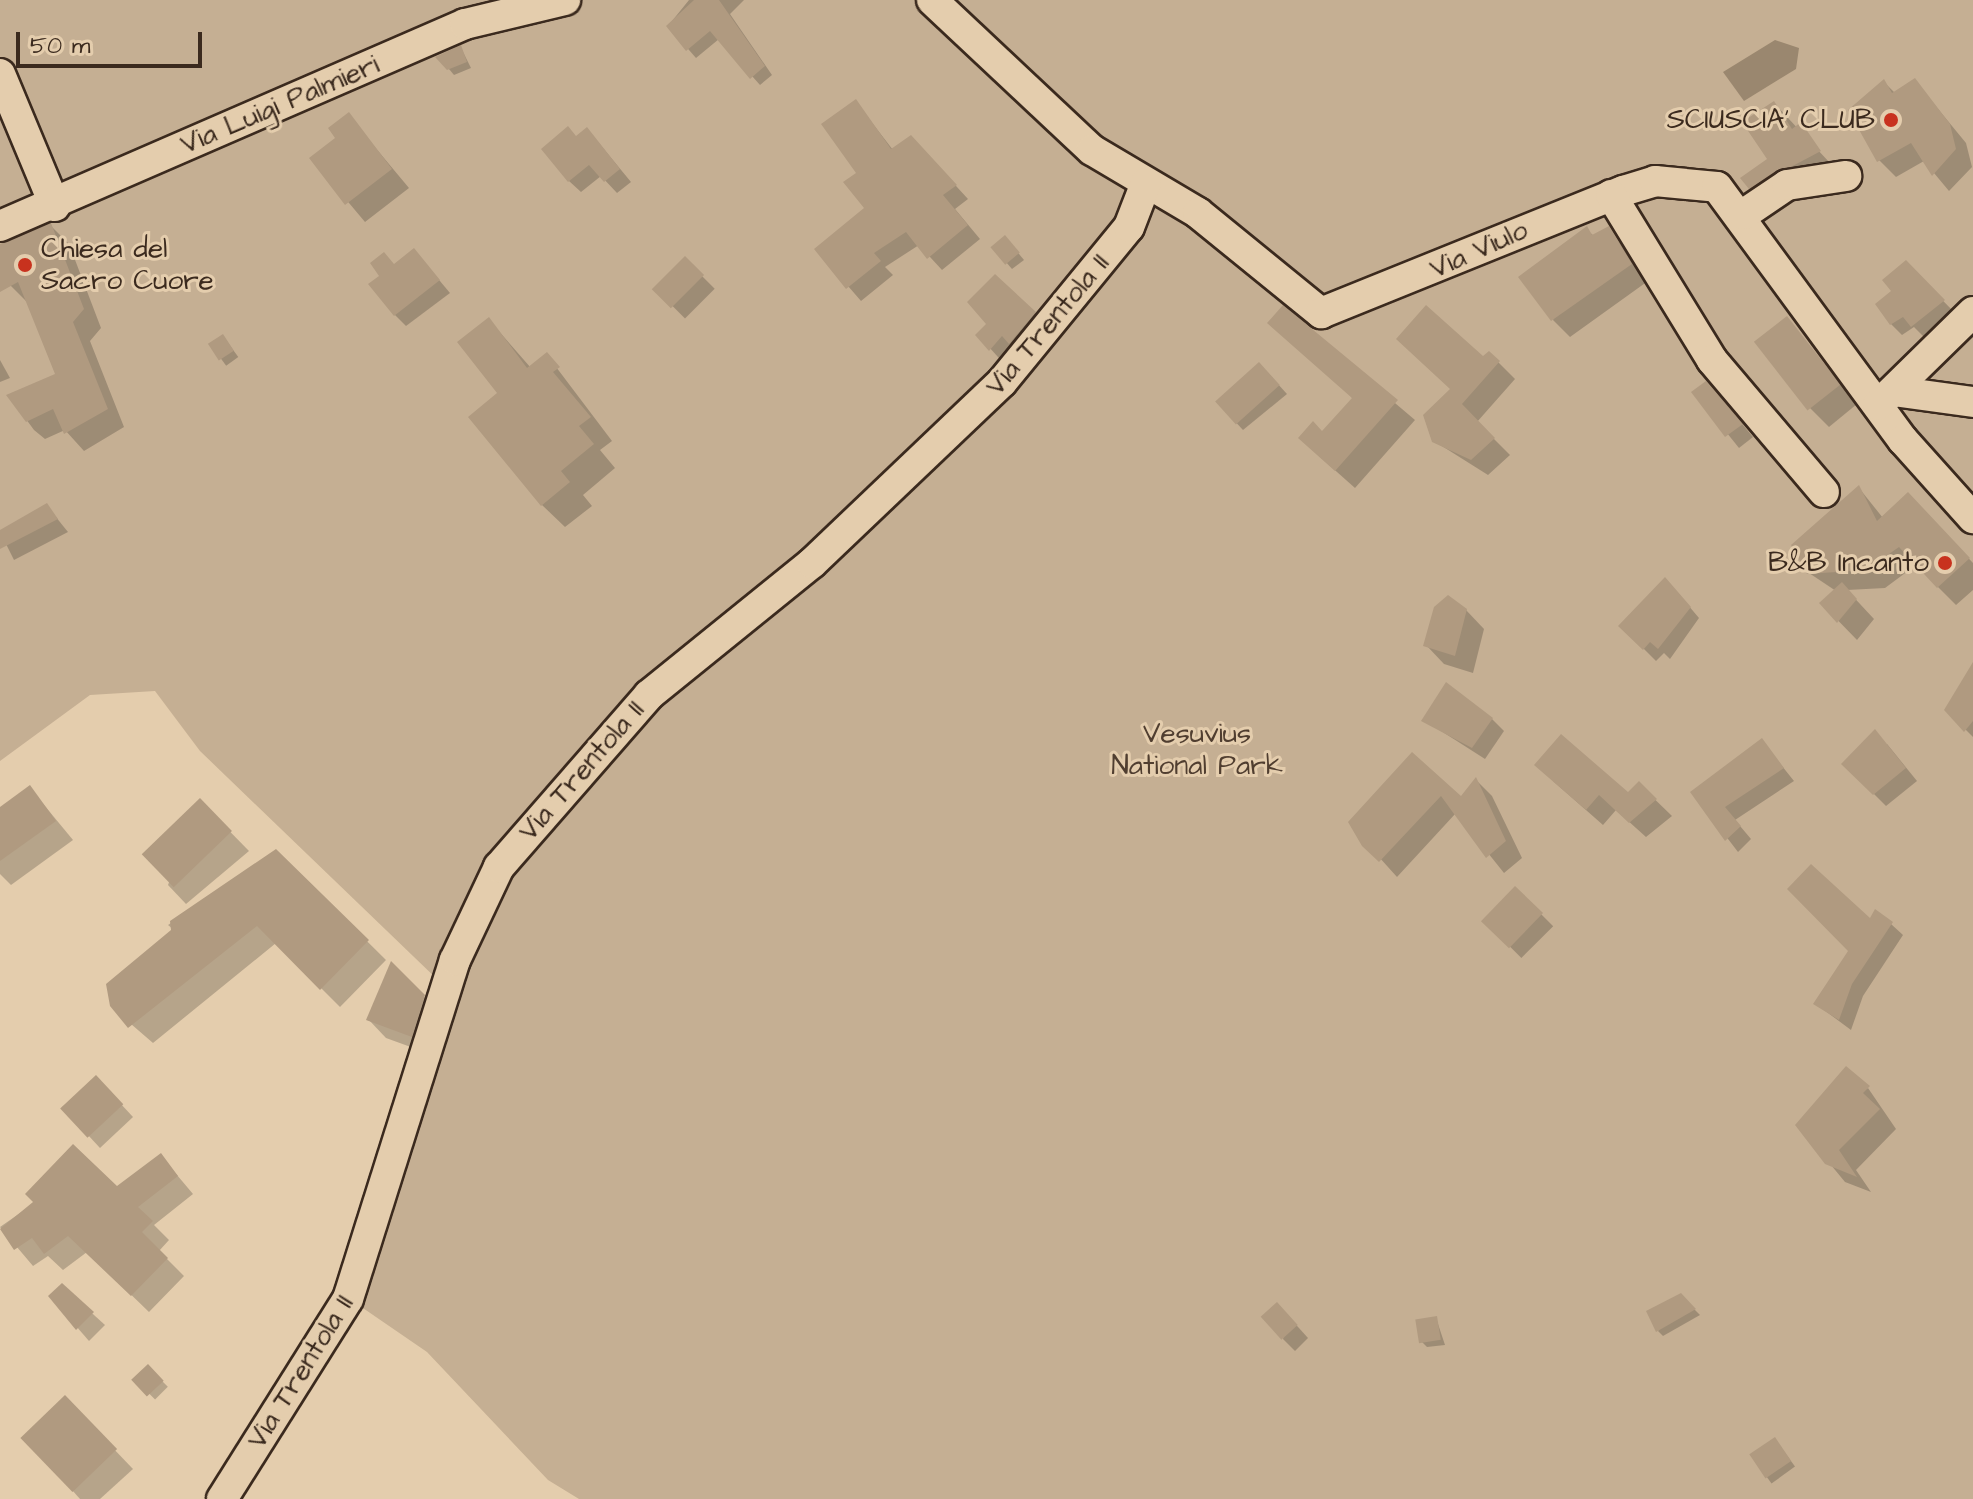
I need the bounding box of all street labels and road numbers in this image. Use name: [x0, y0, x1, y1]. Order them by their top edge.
street label: Via Luigi Palmieri: [176, 48, 384, 162]
street label: Via Viulo: [1425, 214, 1533, 286]
street label: Via Trentola II: [979, 247, 1117, 403]
street label: Via Trentola II: [512, 694, 652, 848]
street label: Via Trentola II: [240, 1289, 362, 1455]

